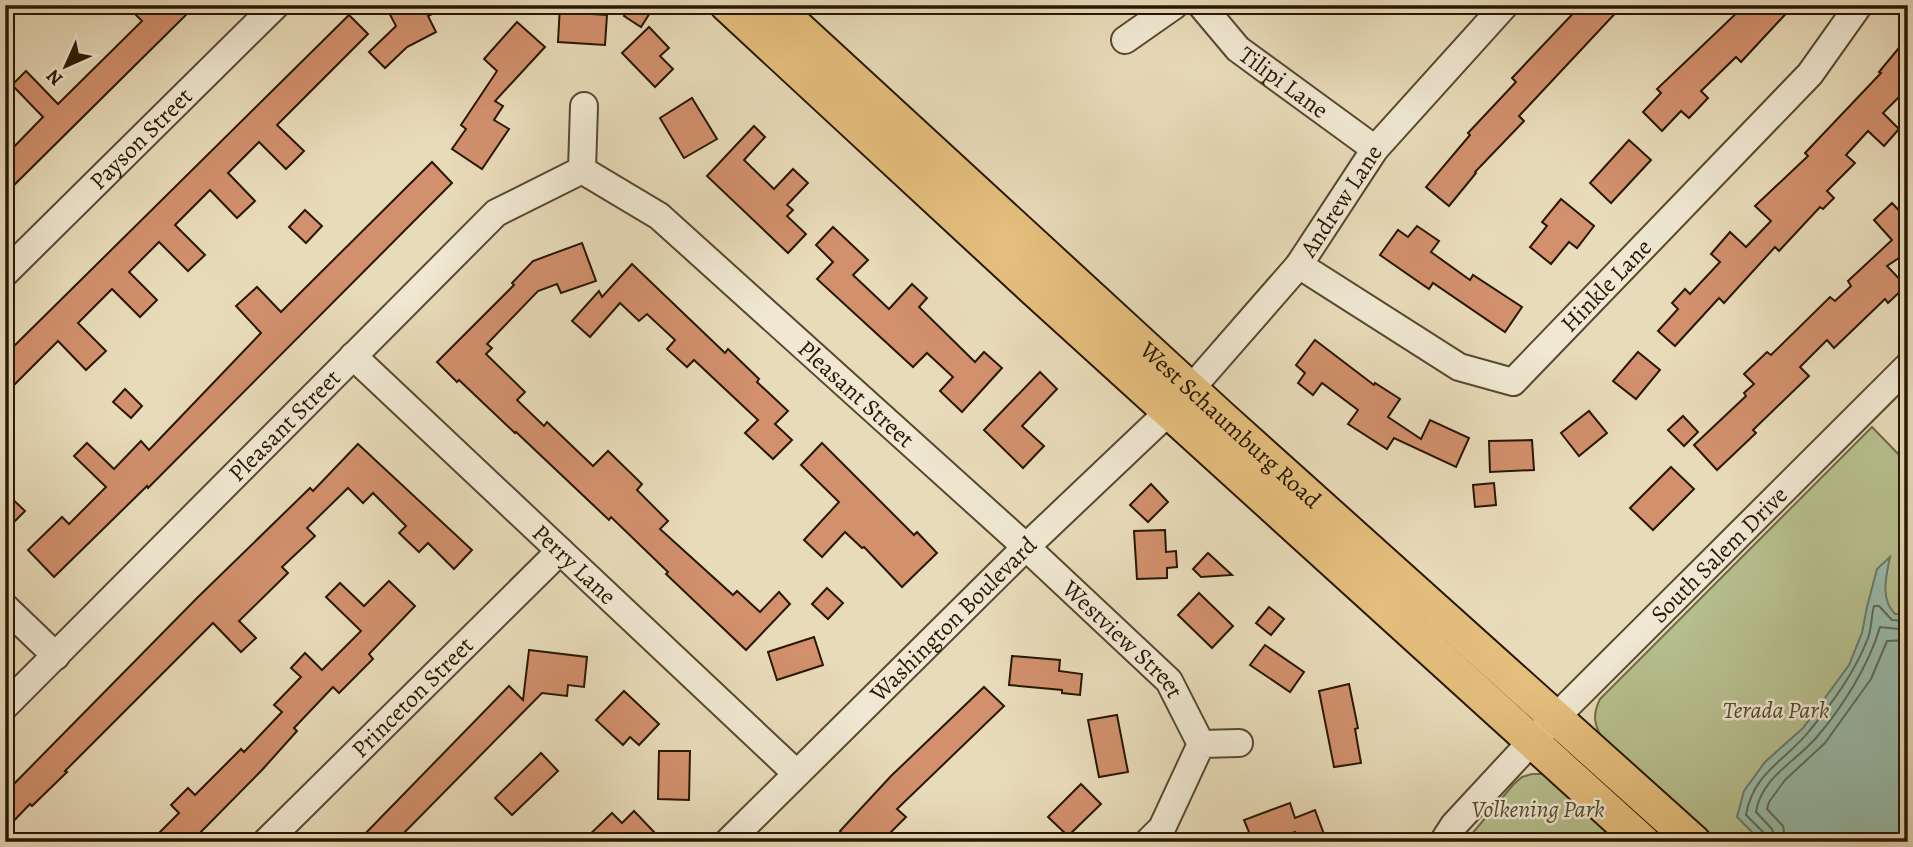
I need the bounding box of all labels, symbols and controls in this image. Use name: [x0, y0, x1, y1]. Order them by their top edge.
north arrow: [32, 32, 102, 102]
street label: Tilipi Lane: [1232, 39, 1335, 126]
text: N: [40, 63, 69, 91]
street label: Payson Street: [82, 81, 199, 197]
street label: Andrew Lane: [1292, 138, 1390, 264]
street label: Hinkle Lane: [1554, 232, 1659, 339]
street label: Pleasant Street: [791, 333, 921, 455]
street label: West Schaumburg Road: [1132, 334, 1328, 516]
street label: Pleasant Street: [221, 362, 348, 489]
street label: South Salem Drive: [1643, 479, 1795, 630]
street label: Perry Lane: [525, 517, 623, 612]
street label: Washington Boulevard: [862, 529, 1044, 709]
street label: Westview Street: [1055, 572, 1191, 704]
street label: Princeton Street: [344, 630, 480, 765]
park label: Terada Park: [1723, 694, 1830, 726]
park label: Volkening Park: [1471, 793, 1605, 825]

